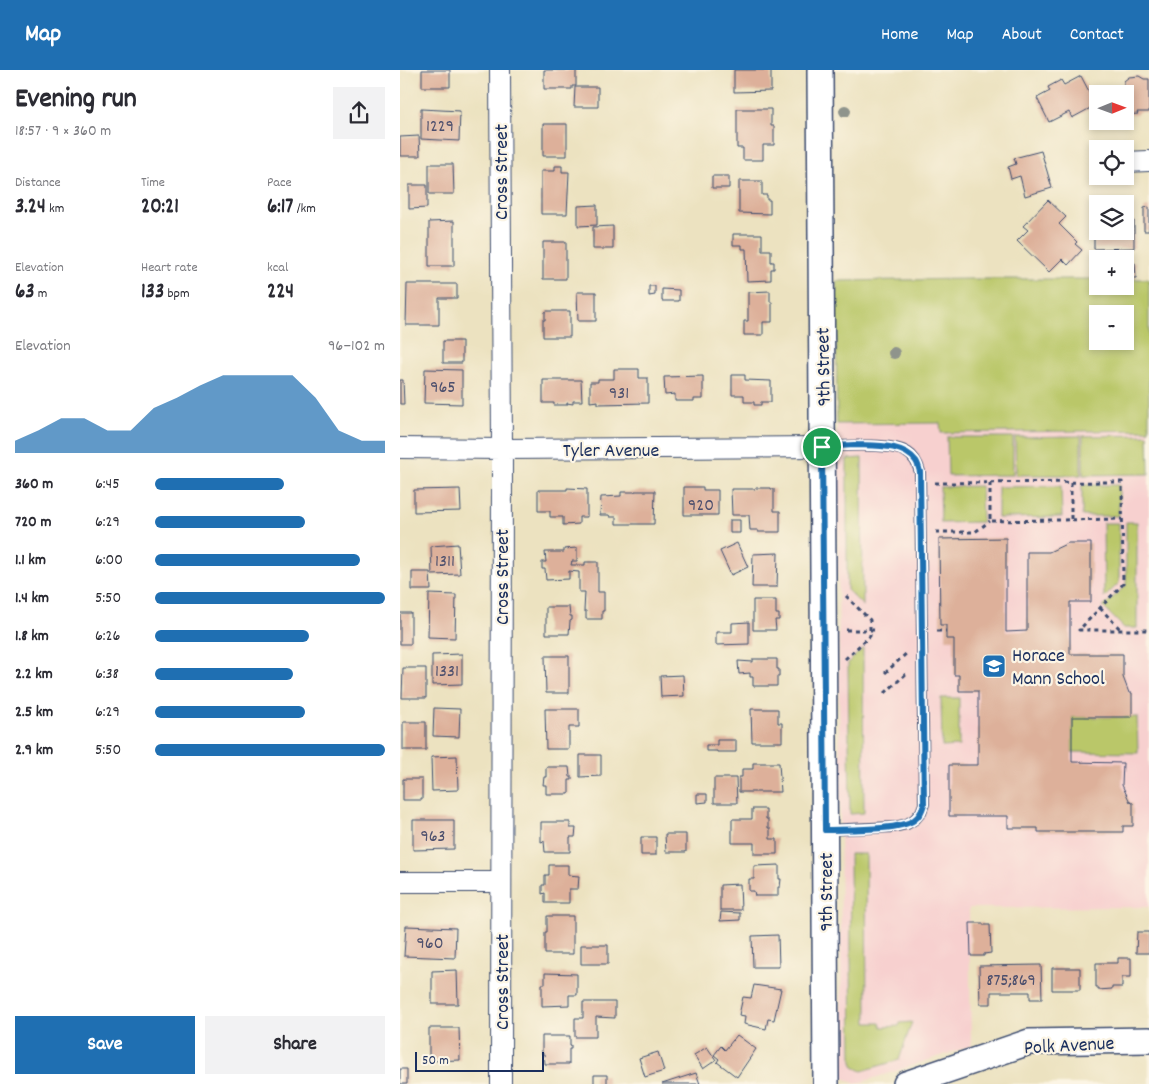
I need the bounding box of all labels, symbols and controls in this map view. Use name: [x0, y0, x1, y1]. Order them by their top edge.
text: Map: [25, 18, 61, 52]
text: Home: [881, 23, 918, 48]
text: Map: [946, 23, 974, 48]
text: About: [1002, 23, 1042, 48]
text: Contact: [1070, 23, 1124, 48]
text: Evening run: [15, 81, 137, 121]
north arrow: [1089, 85, 1134, 130]
map controls: [1089, 85, 1134, 350]
button: share: [333, 87, 385, 139]
house number: 1229: [426, 115, 454, 140]
text: 18:57 · 9 × 360 m: [15, 120, 111, 143]
street label: Cross Street: [489, 124, 517, 220]
button: locate: [1089, 140, 1134, 185]
text: Distance: [15, 173, 61, 193]
text: Time: [141, 173, 165, 193]
text: Pace: [267, 173, 292, 193]
text: 3.24: [15, 193, 46, 223]
text: 20:21: [141, 193, 179, 223]
text: 6:17: [267, 193, 293, 223]
button: layers: [1089, 195, 1134, 240]
text: km: [46, 199, 64, 219]
text: /km: [293, 199, 316, 219]
button: +: [1089, 250, 1134, 295]
text: Elevation: [15, 258, 64, 278]
text: Heart rate: [141, 258, 198, 278]
text: kcal: [267, 258, 288, 278]
text: 63: [15, 278, 35, 308]
text: 133: [141, 278, 164, 308]
text: 224: [267, 278, 294, 308]
text: m: [35, 284, 47, 304]
text: bpm: [164, 284, 190, 304]
button: −: [1089, 305, 1134, 350]
street label: 9th Street: [810, 327, 840, 407]
text: Elevation: [15, 335, 71, 358]
text: 96–102 m: [328, 335, 385, 358]
house number: 965: [430, 376, 456, 401]
house number: 931: [609, 382, 629, 407]
pin: [801, 426, 843, 468]
icon: arrive: [808, 433, 836, 461]
street label: Tyler Avenue: [563, 438, 659, 466]
text: 360 m: [15, 473, 53, 496]
text: 6:45: [95, 473, 120, 496]
house number: 920: [688, 494, 714, 519]
text: 720 m: [15, 511, 52, 534]
text: 6:29: [95, 511, 120, 534]
street label: Cross Street: [490, 529, 518, 625]
text: 1.1 km: [15, 549, 46, 572]
text: 6:00: [95, 549, 123, 572]
house number: 1311: [435, 550, 455, 575]
text: 1.4 km: [15, 587, 49, 610]
text: 5:50: [95, 587, 121, 610]
text: 1.8 km: [15, 625, 49, 648]
text: 6:26: [95, 625, 120, 648]
place label: Horace Mann School: [1012, 643, 1105, 694]
school or university icon: Horace Mann School: [981, 653, 1007, 679]
house number: 1331: [435, 660, 459, 685]
text: 2.2 km: [15, 663, 53, 686]
text: 6:38: [95, 663, 119, 686]
text: 2.5 km: [15, 701, 53, 724]
text: 6:29: [95, 701, 120, 724]
text: 2.9 km: [15, 739, 53, 762]
text: 5:50: [95, 739, 121, 762]
house number: 963: [420, 825, 446, 850]
street label: 9th Street: [814, 853, 842, 931]
house number: 960: [417, 932, 443, 957]
street label: Cross Street: [490, 934, 518, 1030]
house number: 875;869: [986, 969, 1036, 994]
button: Save: [15, 1016, 195, 1074]
button: Share: [205, 1016, 385, 1074]
street label: Polk Avenue: [1023, 1031, 1115, 1063]
scale bar: [415, 1049, 544, 1072]
text: 50 m: [422, 1051, 449, 1071]

